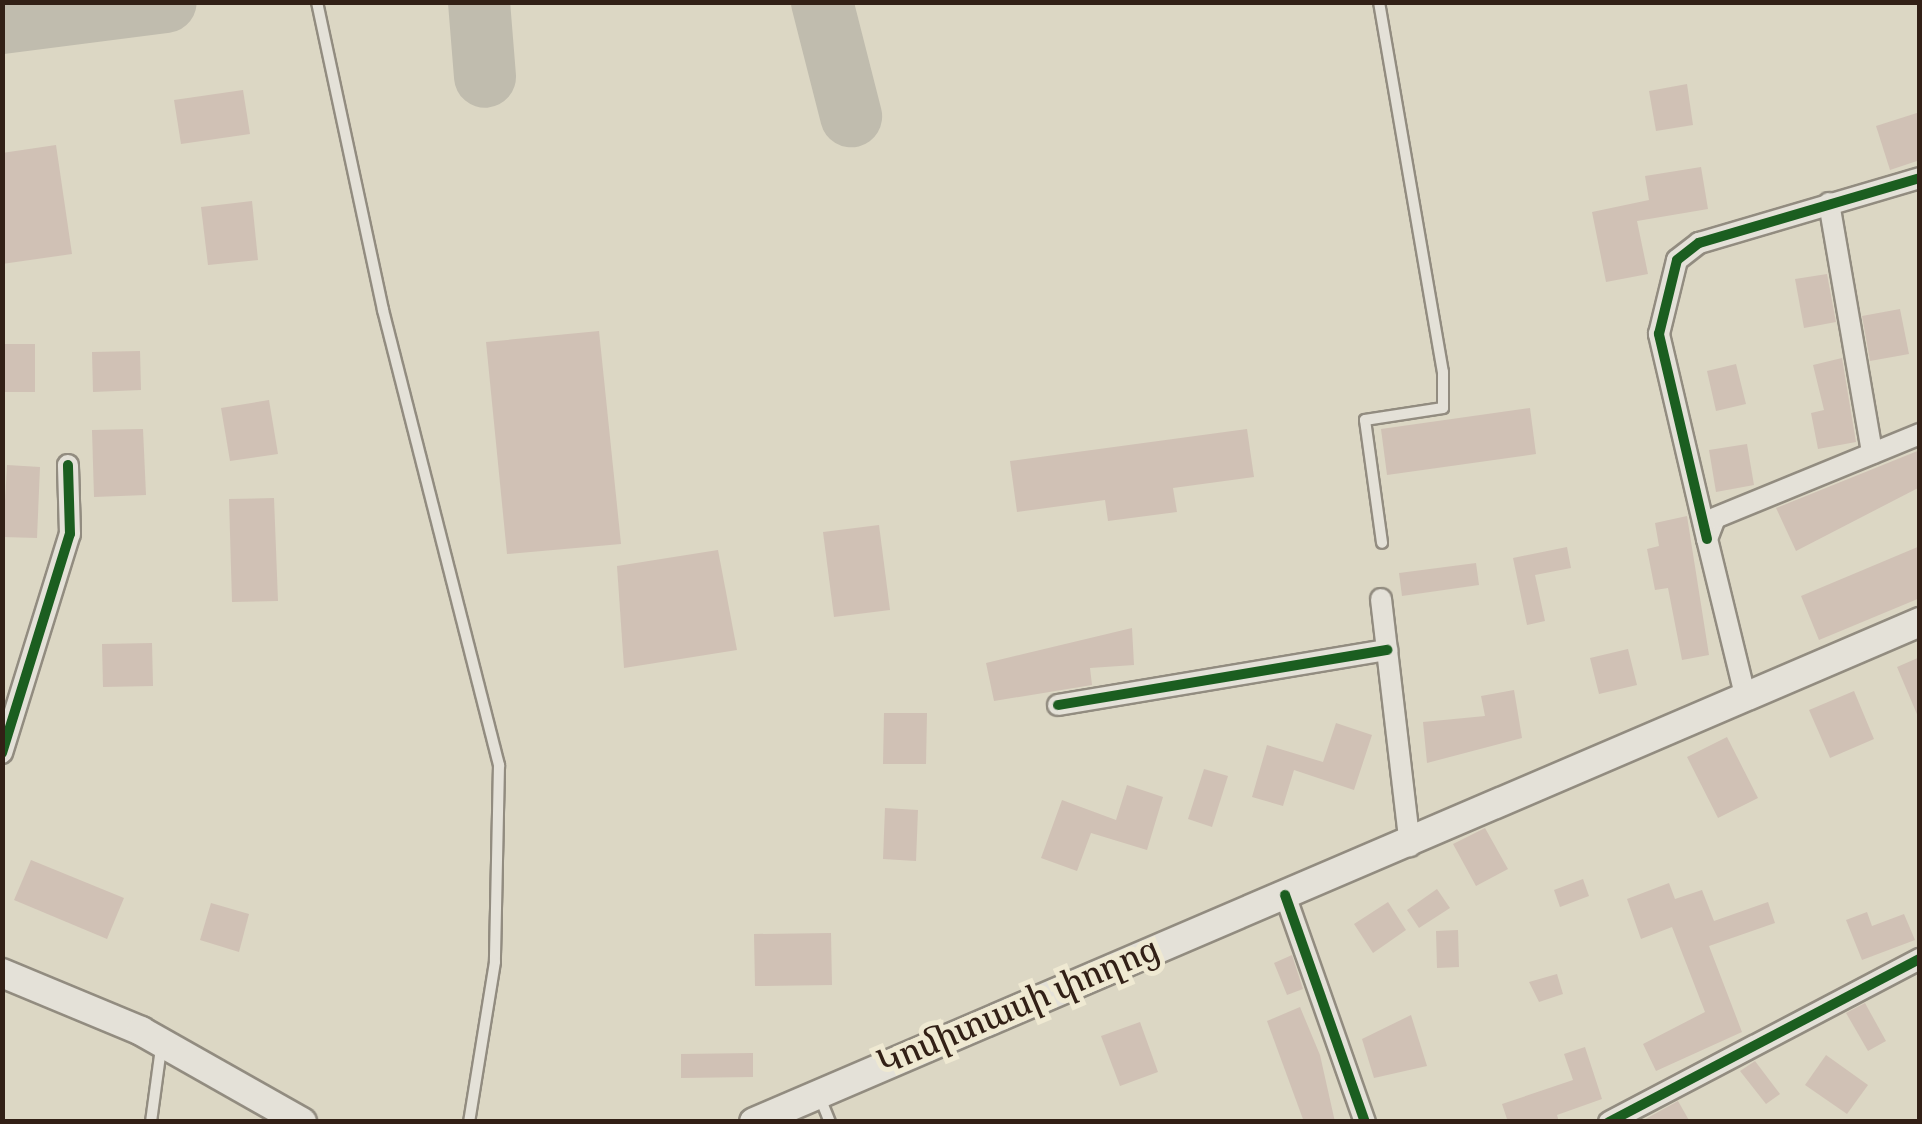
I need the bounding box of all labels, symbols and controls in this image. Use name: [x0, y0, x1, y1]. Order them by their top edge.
street label: Կոմիտասի փողոց: [872, 930, 1166, 1086]

